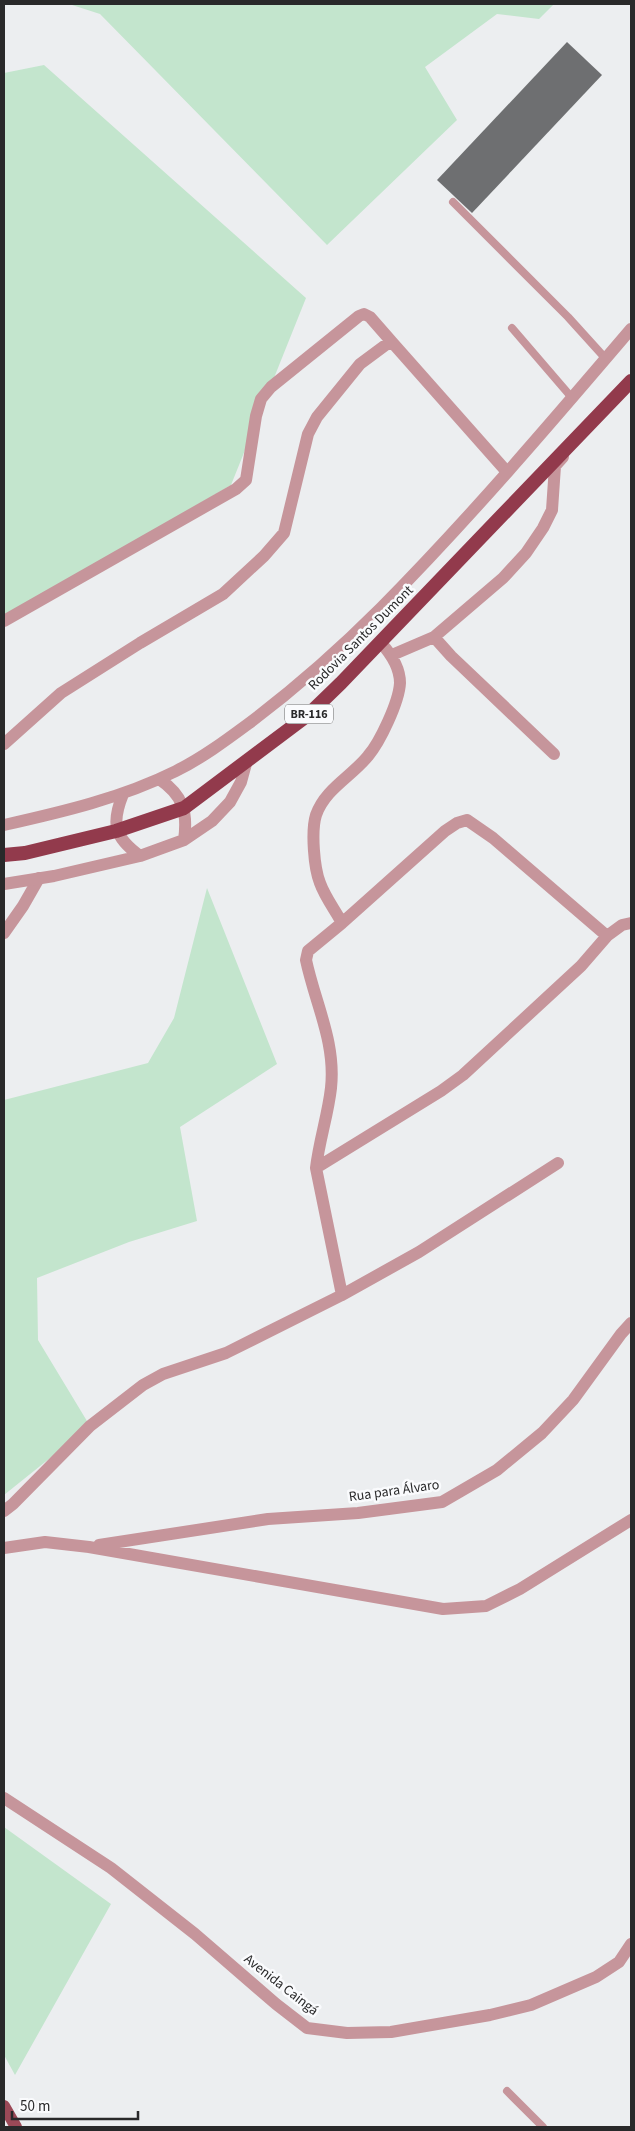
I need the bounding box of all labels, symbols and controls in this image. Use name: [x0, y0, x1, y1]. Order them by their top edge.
street label: Rodovia Santos Dumont: [304, 581, 418, 695]
road number: BR-116: [285, 704, 333, 724]
street label: Rua para Álvaro: [347, 1475, 441, 1507]
street label: Avenida Caingá: [239, 1950, 323, 2020]
scale bar: [12, 2088, 139, 2120]
text: 50 m: [20, 2096, 50, 2117]

